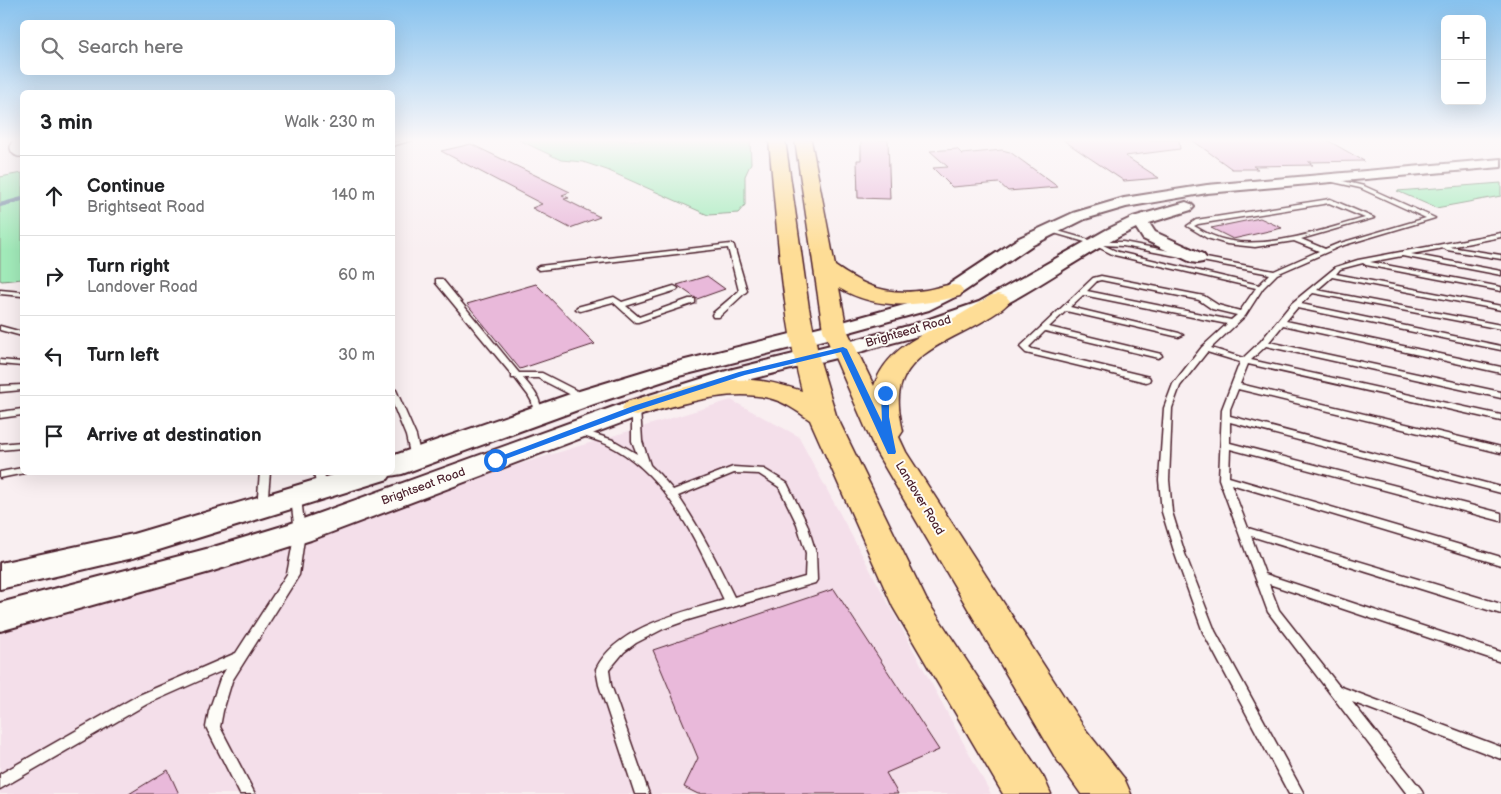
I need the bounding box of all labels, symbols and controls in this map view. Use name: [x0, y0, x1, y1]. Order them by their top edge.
map controls: [1441, 15, 1486, 105]
button: +: [1441, 15, 1486, 60]
search box: [20, 20, 395, 75]
icon: search: [38, 34, 66, 62]
text: Search here: [78, 36, 183, 59]
button: −: [1441, 60, 1486, 105]
text: 3 min: [40, 110, 93, 135]
text: Walk · 230 m: [285, 113, 375, 132]
text: Continue: [87, 175, 165, 198]
icon: ahead: [40, 182, 68, 210]
text: 140 m: [332, 186, 375, 205]
text: Brightseat Road: [87, 198, 205, 217]
text: Turn right: [87, 255, 170, 278]
icon: right: [40, 262, 68, 290]
text: 60 m: [338, 266, 375, 285]
text: Landover Road: [87, 278, 198, 297]
street label: Brightseat Road: [864, 312, 953, 351]
icon: left: [40, 342, 68, 370]
text: Turn left: [87, 344, 159, 367]
text: 30 m: [338, 346, 375, 365]
route end: [874, 382, 897, 405]
icon: arrive: [40, 422, 68, 450]
text: Arrive at destination: [87, 424, 262, 447]
route start: [484, 449, 507, 472]
street label: Landover Road: [892, 459, 947, 538]
street label: Brightseat Road: [379, 464, 467, 509]

